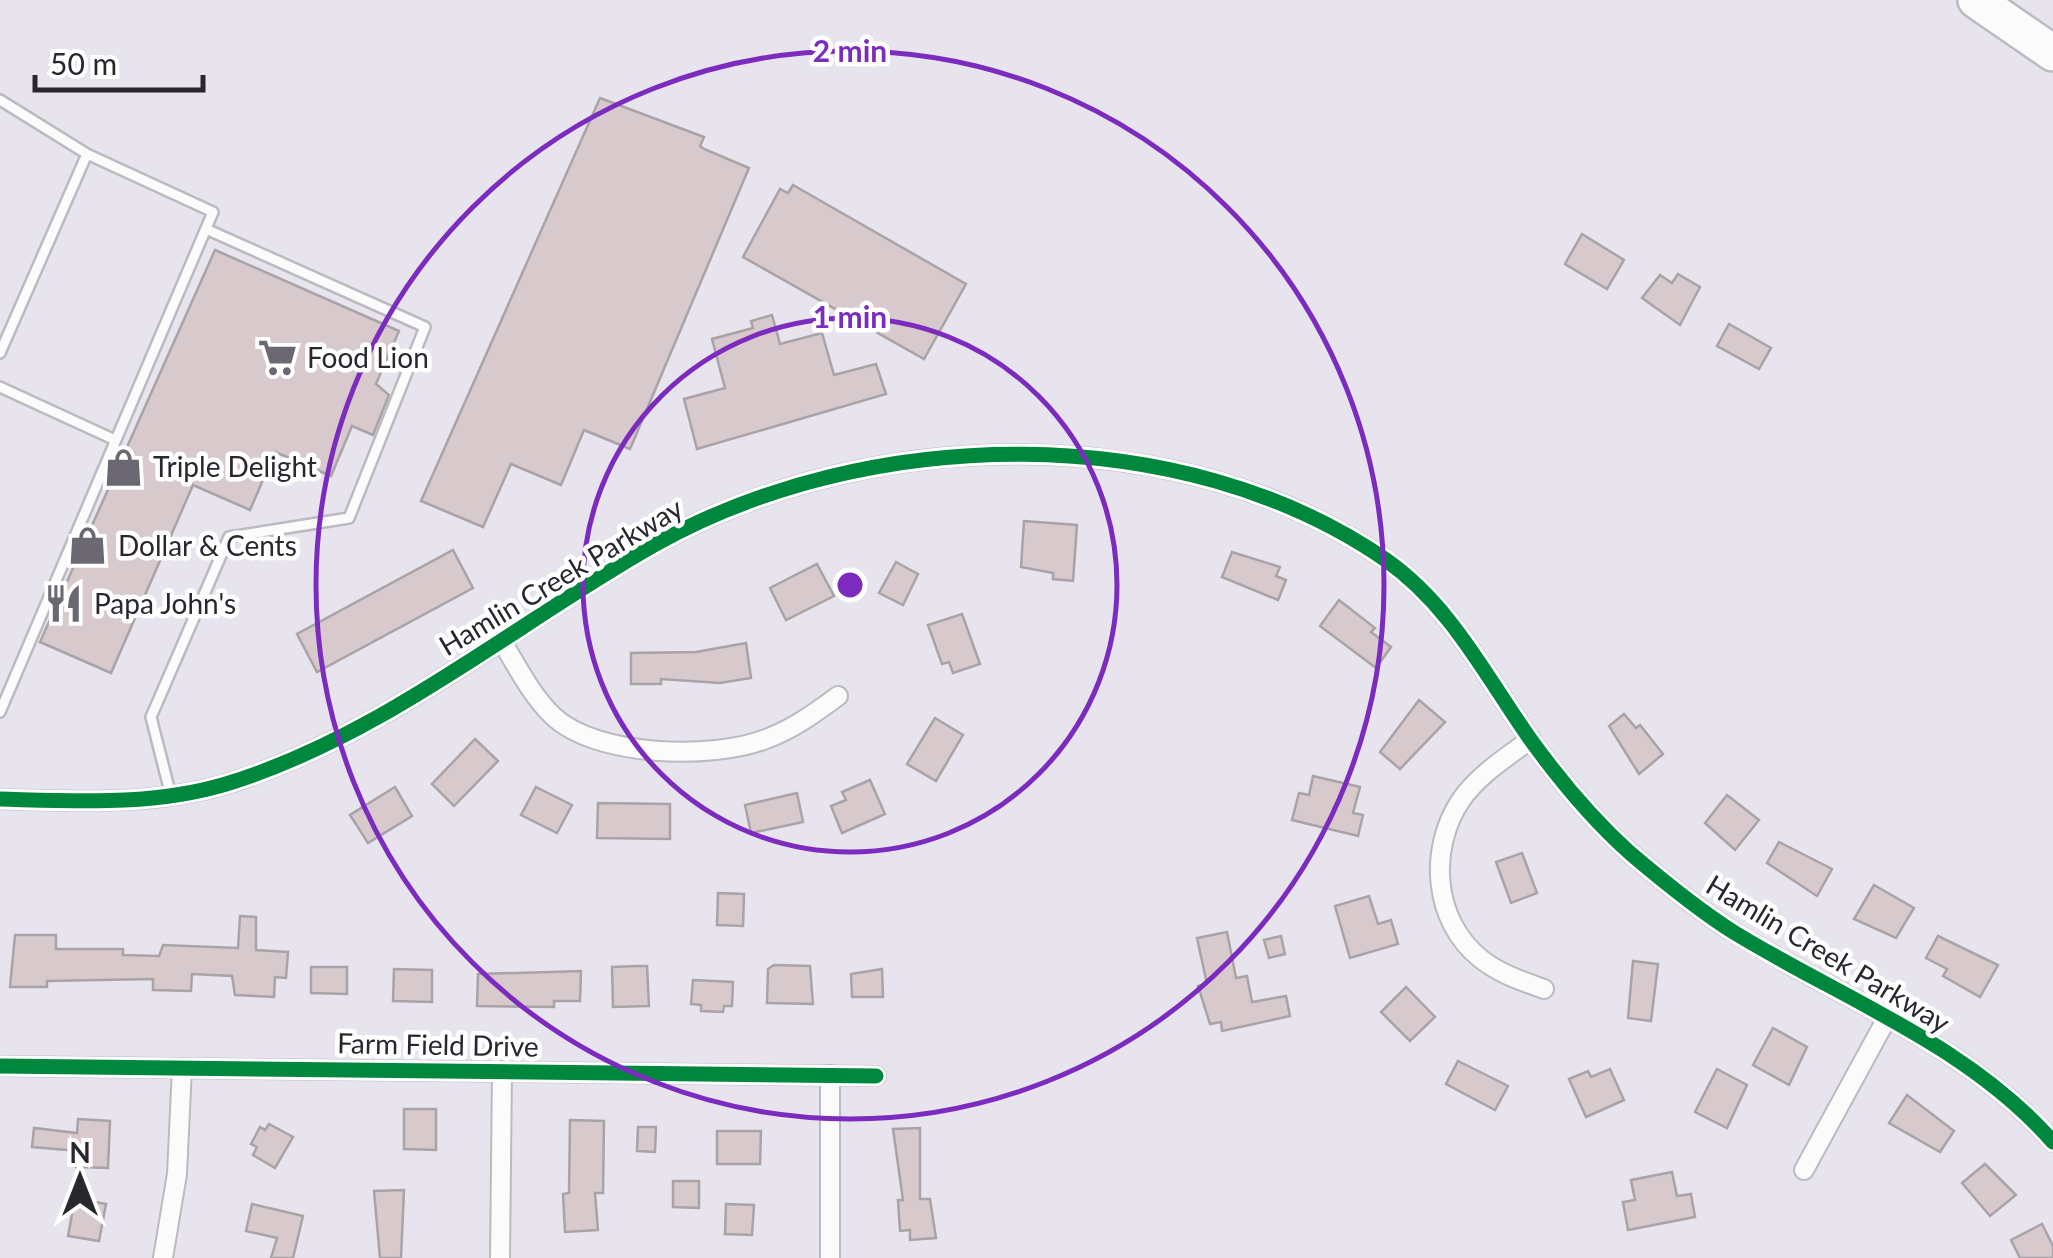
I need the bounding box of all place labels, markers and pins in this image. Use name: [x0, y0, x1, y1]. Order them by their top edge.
supermarket icon: Food Lion: [256, 337, 298, 379]
place label: Food Lion: [307, 340, 429, 374]
shop icon: Triple Delight: [102, 446, 144, 488]
place label: Triple Delight: [153, 449, 317, 483]
shop icon: Dollar & Cents: [67, 525, 109, 567]
place label: Dollar & Cents: [118, 528, 297, 562]
centre of rings: [832, 567, 868, 603]
restaurant icon: Papa John's: [43, 583, 85, 625]
place label: Papa John's: [94, 586, 236, 620]

